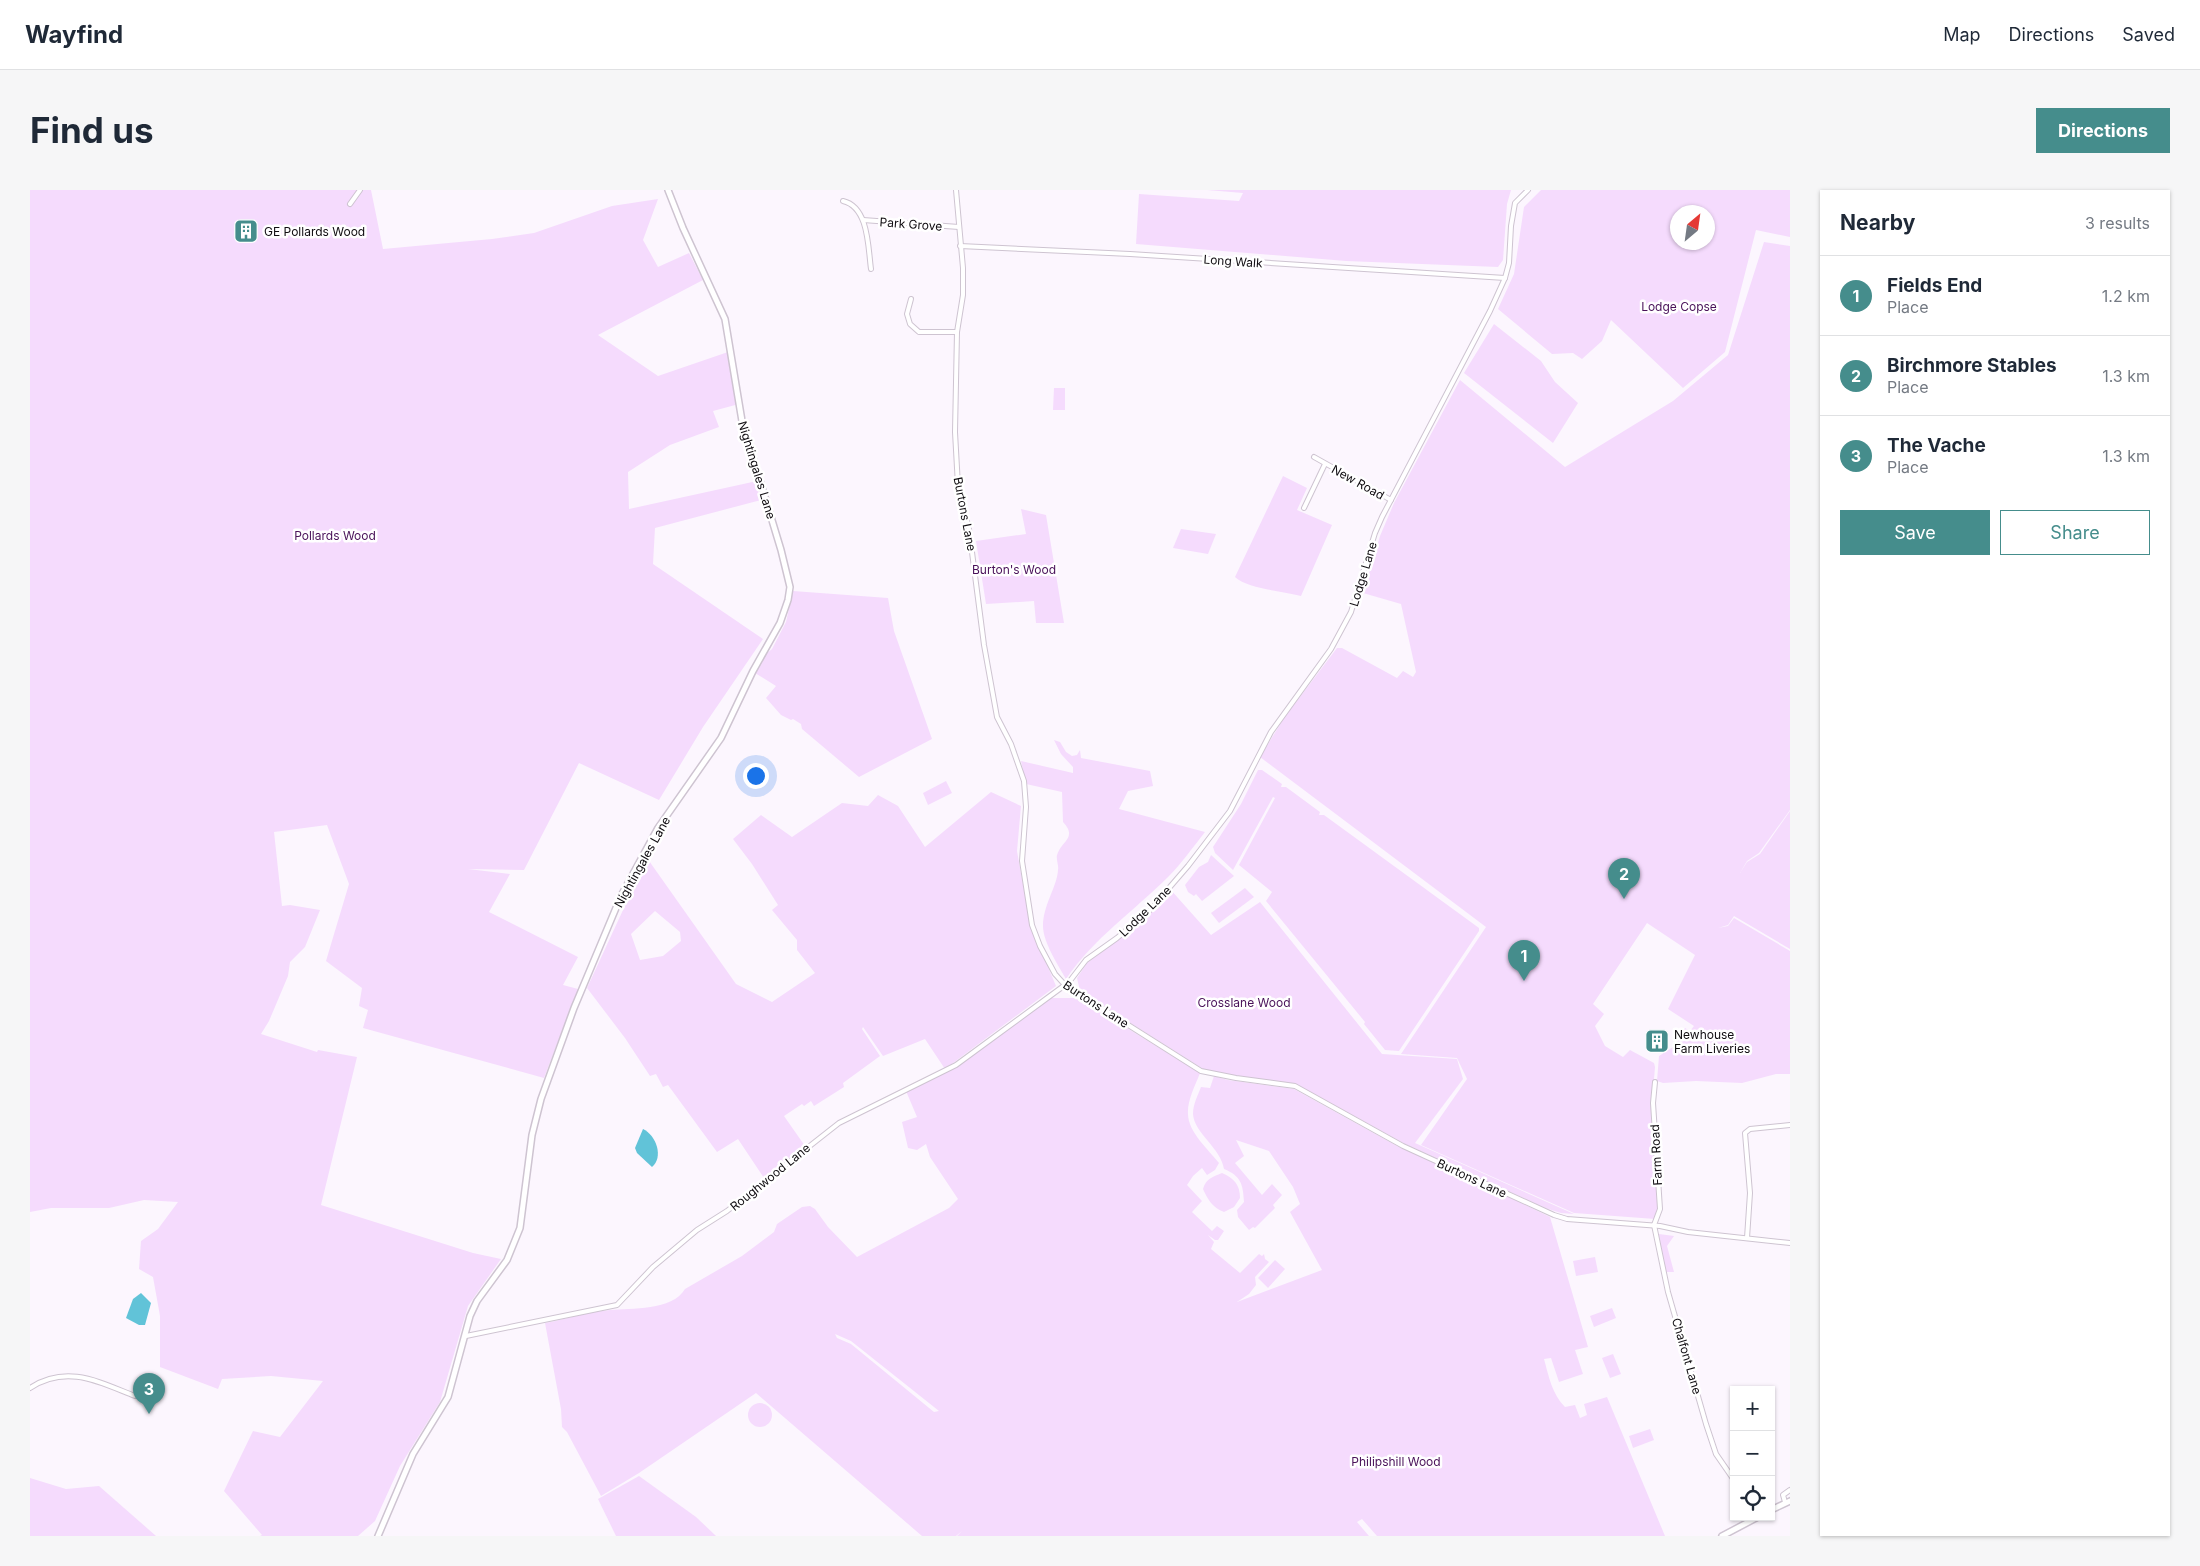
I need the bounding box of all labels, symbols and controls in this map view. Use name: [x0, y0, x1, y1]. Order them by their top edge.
text: Wayfind: [25, 20, 123, 49]
text: Map: [1943, 24, 1981, 45]
text: Directions: [2009, 24, 2094, 45]
text: Saved: [2122, 24, 2175, 45]
button: Directions: [2036, 108, 2170, 153]
text: Find us: [30, 109, 154, 151]
north arrow: [1670, 205, 1715, 250]
text: Nearby: [1840, 210, 1915, 235]
text: 3 results: [2085, 213, 2150, 233]
street label: Park Grove: [879, 214, 943, 234]
building icon: GE Pollards Wood: [233, 218, 259, 244]
place label: GE Pollards Wood: [264, 224, 365, 239]
street label: Long Walk: [1203, 251, 1263, 271]
text: Fields End: [1887, 274, 1982, 297]
text: 1: [1853, 286, 1859, 306]
text: 1.2 km: [2102, 286, 2150, 306]
text: Place: [1887, 297, 1929, 317]
park label: Lodge Copse: [1641, 299, 1717, 314]
text: Birchmore Stables: [1887, 354, 2057, 377]
text: 2: [1851, 366, 1861, 386]
text: 1.3 km: [2102, 366, 2150, 386]
text: Place: [1887, 377, 1929, 397]
street label: Nightingales Lane: [735, 419, 779, 521]
text: The Vache: [1887, 434, 1986, 457]
text: 3: [1851, 446, 1861, 466]
text: 1.3 km: [2102, 446, 2150, 466]
text: Place: [1887, 457, 1929, 477]
street label: New Road: [1329, 461, 1387, 503]
street label: Burtons Lane: [950, 476, 980, 552]
button: Save: [1840, 510, 1990, 555]
button: Share: [2000, 510, 2150, 555]
park label: Pollards Wood: [294, 528, 376, 543]
street label: Lodge Lane: [1346, 540, 1380, 608]
park label: Burton's Wood: [972, 562, 1056, 577]
your location: [743, 763, 769, 789]
street label: Nightingales Lane: [611, 814, 673, 910]
pin: 2: [1608, 858, 1640, 899]
street label: Lodge Lane: [1116, 882, 1174, 940]
pin: 1: [1508, 940, 1540, 981]
street label: Burtons Lane: [1060, 977, 1132, 1031]
park label: Crosslane Wood: [1197, 995, 1291, 1010]
place label: Newhouse Farm Liveries: [1674, 1027, 1750, 1056]
building icon: Newhouse Farm Liveries: [1644, 1028, 1670, 1054]
street label: Farm Road: [1647, 1124, 1665, 1186]
street label: Roughwood Lane: [727, 1140, 813, 1214]
street label: Burtons Lane: [1435, 1155, 1509, 1201]
street label: Chalfont Lane: [1669, 1316, 1705, 1396]
pin: 3: [133, 1373, 165, 1414]
map controls: [1730, 1386, 1775, 1521]
button: +: [1730, 1386, 1775, 1431]
button: −: [1730, 1431, 1775, 1476]
park label: Philipshill Wood: [1351, 1454, 1441, 1469]
button: locate: [1730, 1476, 1775, 1521]

